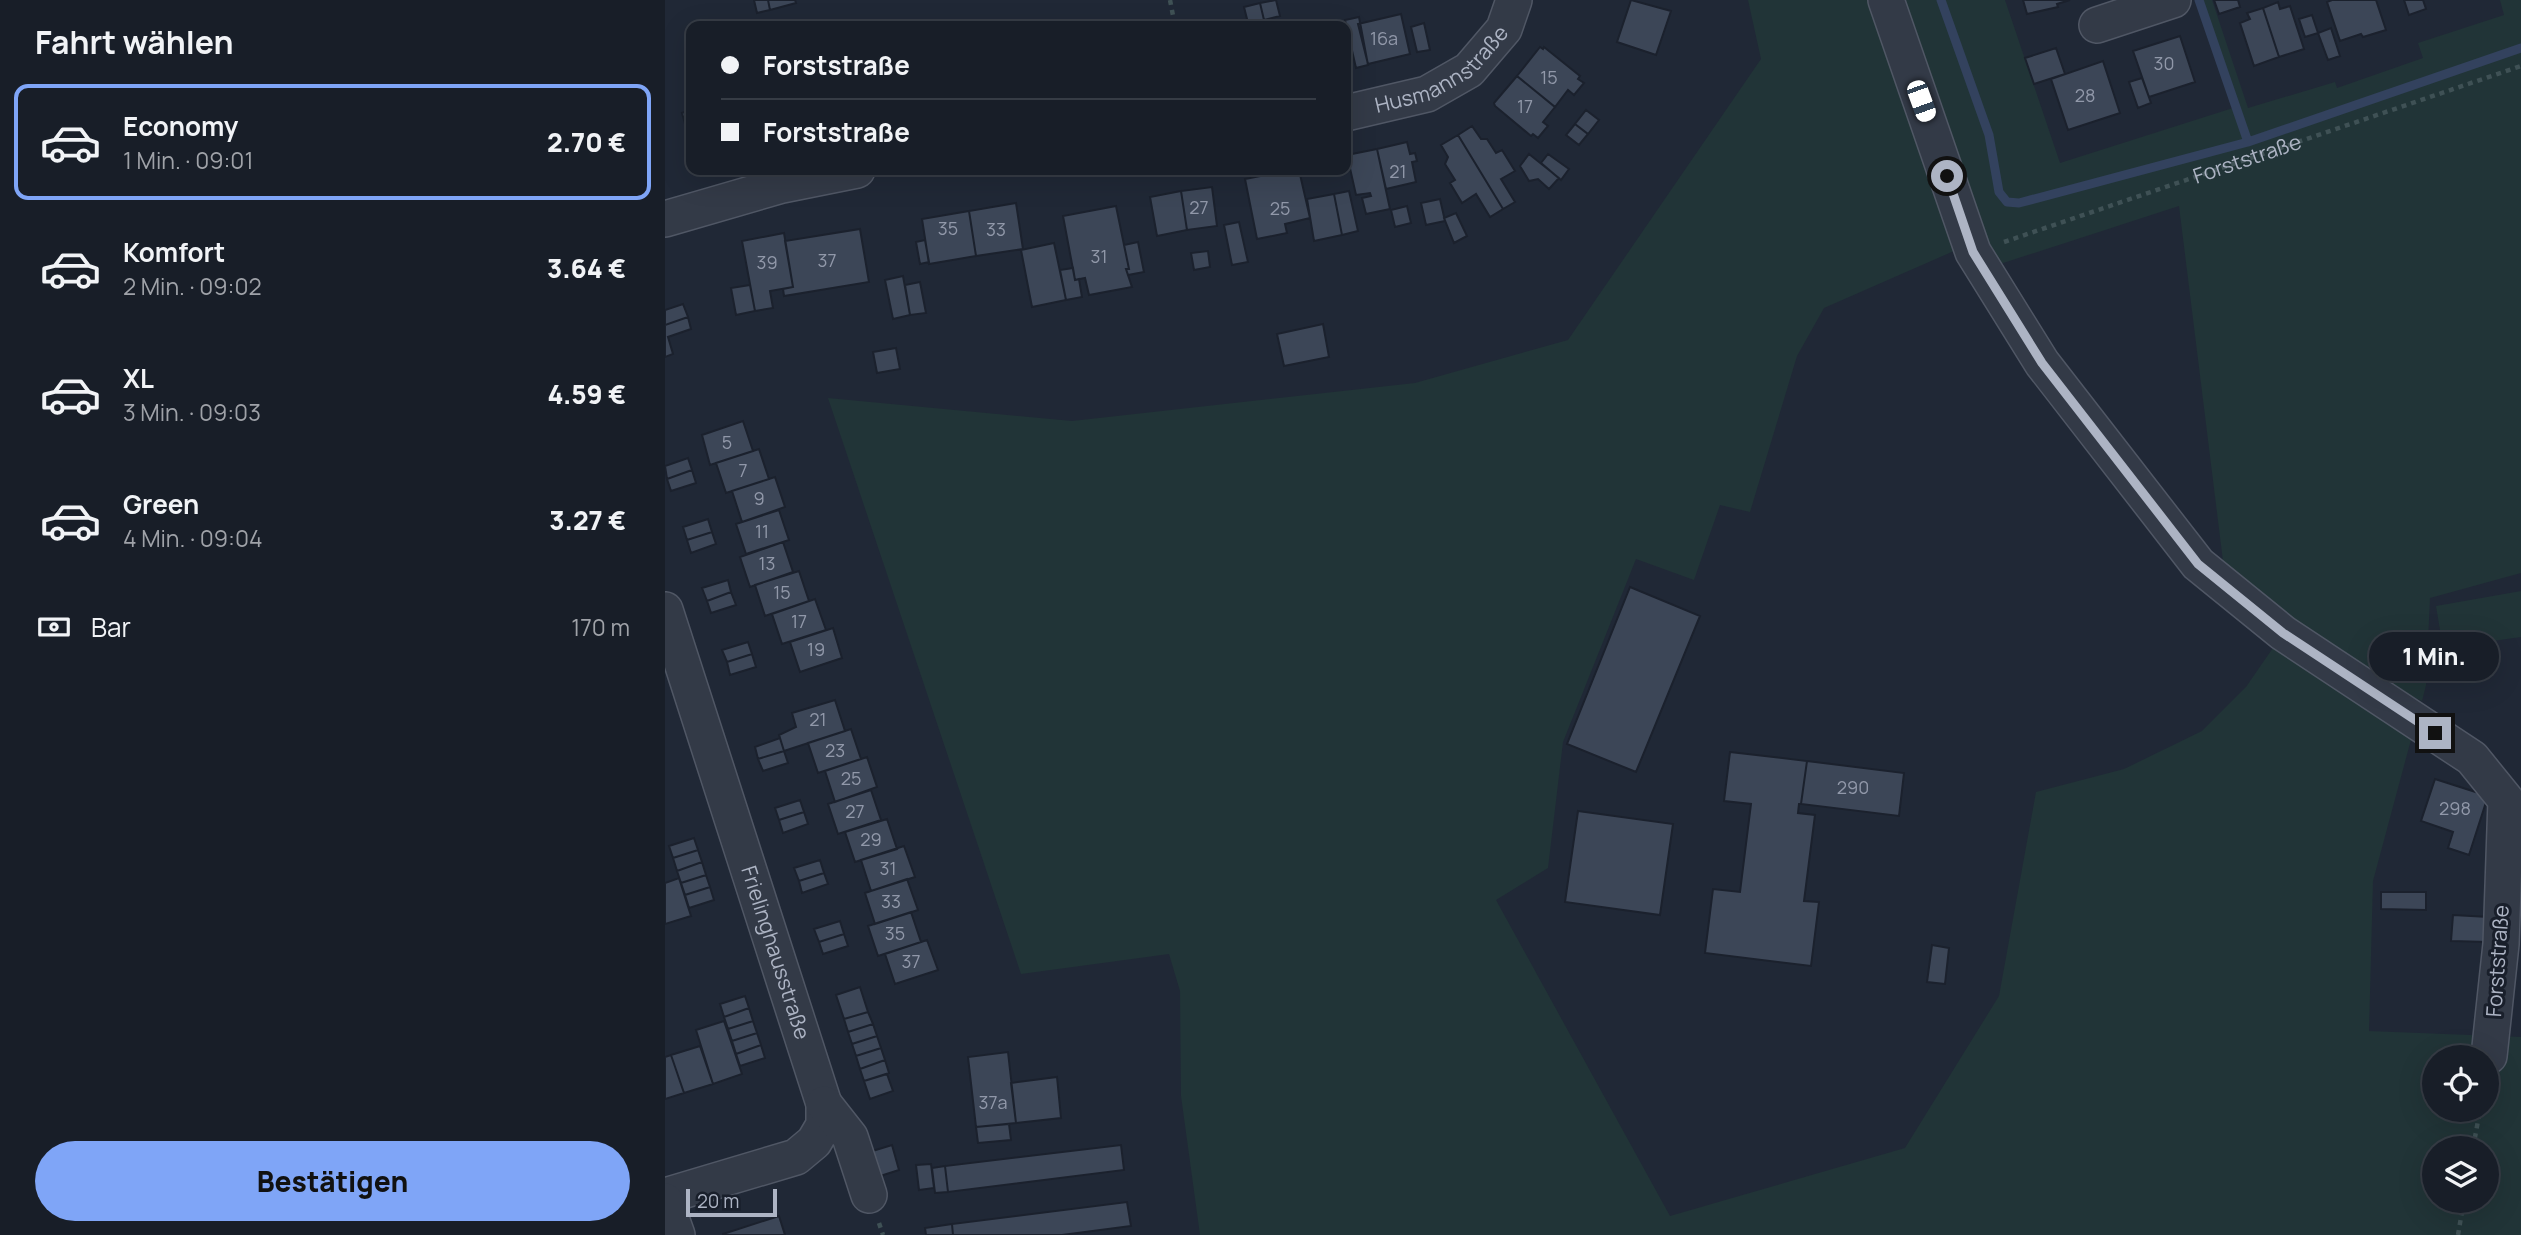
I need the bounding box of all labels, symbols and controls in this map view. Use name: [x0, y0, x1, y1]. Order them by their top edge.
street label: Husmannstraße: [1372, 19, 1514, 119]
text: Fahrt wählen: [35, 20, 234, 64]
house number: 16a: [1370, 26, 1398, 50]
text: Forststraße: [763, 47, 910, 83]
house number: 30: [2154, 51, 2174, 75]
house number: 15: [1540, 65, 1558, 89]
car: [1904, 78, 1939, 124]
house number: 28: [2075, 83, 2095, 107]
house number: 17: [1517, 94, 1533, 118]
text: Economy: [123, 108, 238, 144]
icon: car: [39, 111, 102, 174]
text: Forststraße: [763, 114, 910, 150]
text: 2.70 €: [547, 124, 626, 160]
street label: Forststraße: [2189, 127, 2305, 190]
text: 1 Min. · 09:01: [123, 144, 253, 176]
house number: 21: [1389, 159, 1407, 183]
route start: [1931, 160, 1963, 192]
house number: 27: [1189, 195, 1209, 219]
house number: 25: [1270, 196, 1290, 220]
house number: 35: [938, 216, 958, 240]
house number: 33: [986, 217, 1006, 241]
text: Komfort: [123, 234, 225, 270]
icon: car: [39, 237, 102, 300]
house number: 31: [1091, 244, 1107, 268]
house number: 37: [818, 248, 837, 272]
text: 3.64 €: [547, 250, 626, 286]
house number: 39: [756, 250, 778, 274]
text: 2 Min. · 09:02: [123, 270, 262, 302]
text: XL: [123, 360, 154, 396]
icon: car: [39, 363, 102, 426]
text: 4.59 €: [547, 376, 626, 412]
text: 3 Min. · 09:03: [123, 396, 261, 428]
house number: 5: [722, 430, 732, 454]
house number: 7: [738, 458, 748, 482]
text: Green: [123, 486, 199, 522]
house number: 9: [753, 486, 765, 510]
icon: car: [39, 489, 102, 552]
text: 3.27 €: [549, 502, 626, 538]
house number: 11: [755, 519, 769, 543]
text: 4 Min. · 09:04: [123, 522, 263, 554]
house number: 13: [759, 551, 775, 575]
house number: 15: [773, 580, 791, 604]
icon: cash: [35, 608, 73, 646]
text: Bar: [91, 609, 131, 645]
house number: 17: [791, 609, 807, 633]
text: 170 m: [571, 611, 630, 643]
callout: 1 Min.: [2370, 632, 2500, 680]
house number: 19: [807, 637, 825, 661]
text: 1 Min.: [2402, 640, 2466, 672]
house number: 21: [809, 707, 827, 731]
route end: [2419, 717, 2451, 749]
house number: 23: [825, 738, 845, 762]
house number: 25: [841, 766, 861, 790]
house number: 290: [1837, 775, 1869, 799]
house number: 298: [2439, 796, 2471, 820]
house number: 27: [845, 799, 865, 823]
house number: 29: [860, 827, 882, 851]
house number: 31: [880, 856, 896, 880]
street label: Frielinghausstraße: [735, 862, 817, 1043]
house number: 33: [881, 889, 901, 913]
street label: Forststraße: [2479, 904, 2515, 1018]
house number: 35: [885, 921, 905, 945]
house number: 37: [902, 949, 921, 973]
map controls: [2422, 1045, 2499, 1213]
button: locate: [2422, 1045, 2499, 1122]
house number: 37a: [979, 1090, 1008, 1114]
button: layers: [2422, 1136, 2499, 1213]
button: Bestätigen: [35, 1141, 630, 1221]
scale bar: [686, 1186, 777, 1218]
text: 20 m: [697, 1188, 739, 1214]

